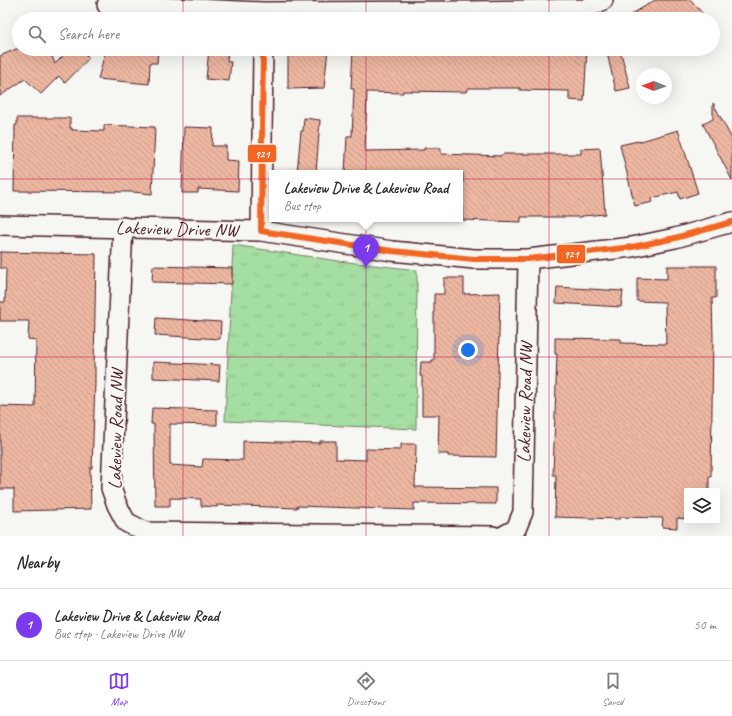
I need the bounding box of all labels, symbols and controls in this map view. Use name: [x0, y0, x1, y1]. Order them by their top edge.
search box: [12, 12, 720, 56]
icon: search: [26, 23, 48, 45]
text: Search here: [58, 25, 119, 44]
north arrow: [636, 68, 672, 104]
line badge: 921: [247, 144, 277, 163]
text: 921: [255, 147, 270, 161]
popup: [269, 170, 463, 222]
text: Lakeview Drive & Lakeview Road: [284, 179, 448, 198]
text: Bus stop: [284, 198, 321, 214]
street label: Lakeview Drive NW: [115, 216, 241, 243]
pin: 1: [353, 235, 379, 268]
line badge: 921: [556, 244, 586, 264]
text: 921: [564, 247, 579, 261]
street label: Lakeview Road NW: [512, 339, 538, 463]
your location: [458, 340, 478, 360]
street label: Lakeview Road NW: [103, 366, 129, 489]
map controls: [684, 488, 720, 524]
button: layers: [684, 488, 720, 524]
text: Nearby: [16, 552, 59, 573]
text: Lakeview Drive & Lakeview Road: [54, 607, 219, 626]
text: 1: [26, 617, 32, 633]
text: 50 m: [694, 617, 716, 633]
text: Bus stop · Lakeview Drive NW: [54, 626, 184, 642]
tab: Map: [108, 670, 130, 708]
tab: Directions: [347, 670, 385, 708]
tab: Saved: [602, 670, 624, 708]

